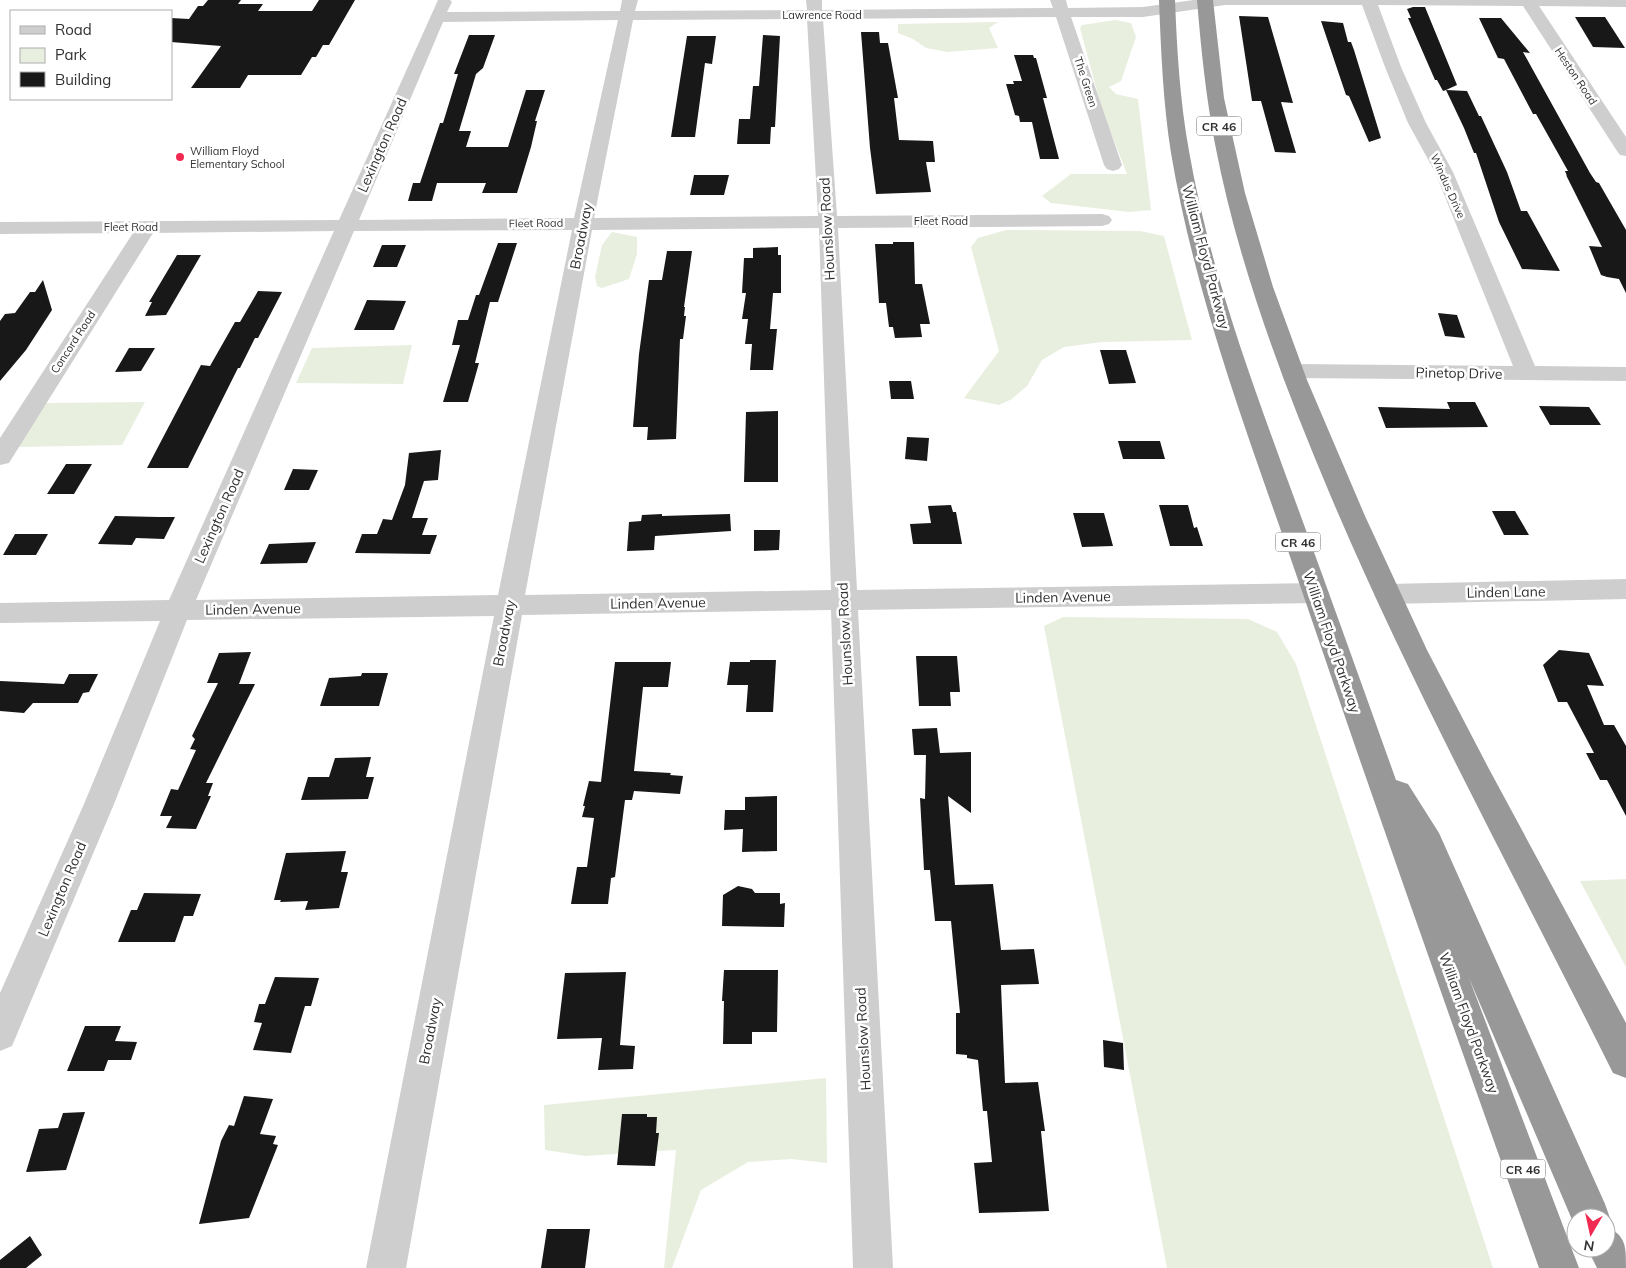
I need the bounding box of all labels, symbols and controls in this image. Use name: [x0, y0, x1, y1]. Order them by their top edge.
street label: Lawrence Road: [782, 8, 862, 22]
legend: [10, 10, 172, 100]
text: Road: [55, 20, 92, 39]
text: Park: [55, 45, 87, 64]
street label: Heston Road: [1552, 45, 1600, 107]
street label: The Green: [1071, 55, 1101, 109]
text: Building: [55, 70, 111, 89]
street label: Lexington Road: [353, 95, 411, 195]
road number: CR 46: [1196, 116, 1242, 136]
place label: William Floyd Elementary School: [190, 144, 285, 171]
marker: William Floyd Elementary School: [174, 151, 186, 163]
street label: Windus Drive: [1428, 152, 1468, 220]
street label: Hounslow Road: [815, 177, 839, 281]
street label: William Floyd Parkway: [1178, 183, 1234, 332]
street label: Broadway: [566, 201, 596, 271]
street label: Fleet Road: [914, 214, 968, 228]
street label: Fleet Road: [509, 216, 563, 230]
street label: Fleet Road: [104, 220, 158, 234]
street label: Concord Road: [48, 308, 98, 376]
street label: Pinetop Drive: [1415, 363, 1503, 383]
street label: Lexington Road: [190, 466, 248, 566]
road number: CR 46: [1276, 532, 1320, 552]
street label: William Floyd Parkway: [1299, 569, 1365, 716]
street label: Hounslow Road: [833, 582, 857, 686]
street label: Linden Lane: [1466, 582, 1546, 602]
street label: Linden Avenue: [1015, 587, 1111, 607]
street label: Linden Avenue: [610, 593, 706, 613]
street label: Broadway: [489, 598, 519, 668]
street label: Linden Avenue: [205, 599, 301, 619]
street label: Lexington Road: [34, 839, 90, 939]
street label: William Floyd Parkway: [1435, 950, 1503, 1096]
street label: Hounslow Road: [851, 987, 875, 1091]
street label: Broadway: [415, 996, 445, 1066]
road number: CR 46: [1500, 1160, 1546, 1178]
north arrow: [1566, 1208, 1616, 1258]
text: N: [1582, 1236, 1596, 1256]

